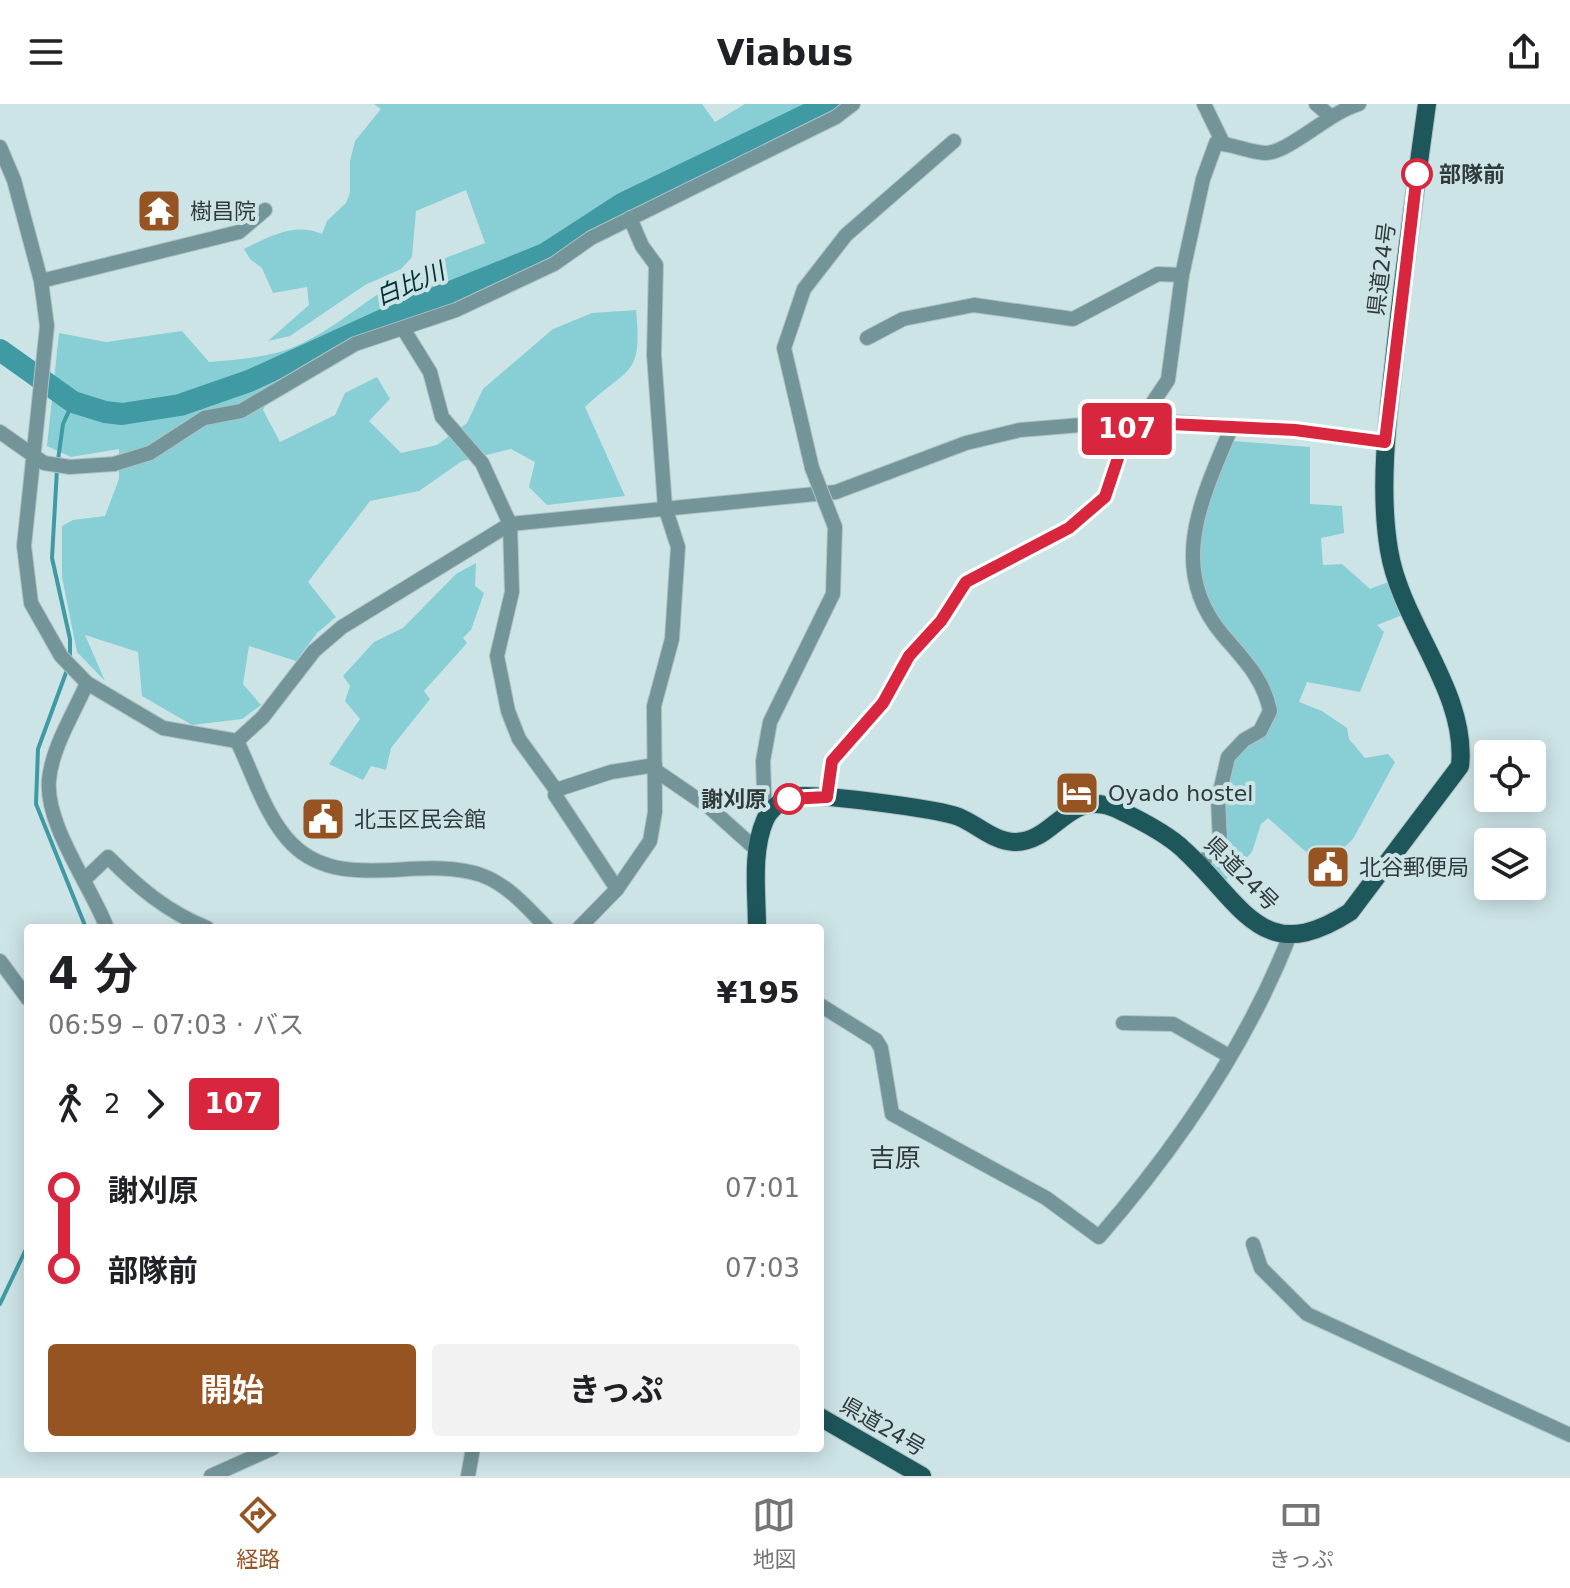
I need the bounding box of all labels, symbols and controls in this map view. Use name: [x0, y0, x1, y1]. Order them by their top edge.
icon: menu: [24, 30, 68, 74]
icon: share: [1502, 30, 1546, 74]
text: Viabus: [717, 32, 853, 73]
marker: 部隊前: [1402, 159, 1432, 189]
place label: 部隊前: [1439, 162, 1505, 187]
temple icon: 樹昌院: [135, 187, 183, 235]
place label: 樹昌院: [190, 199, 256, 224]
street label: 県道24号: [1363, 221, 1400, 317]
water label: 白比川: [371, 256, 451, 311]
line badge: 107: [1081, 403, 1173, 455]
text: 107: [1098, 412, 1156, 445]
map controls: [1474, 740, 1546, 900]
button: locate: [1474, 740, 1546, 812]
hotel icon: Oyado hostel: [1053, 769, 1101, 817]
place label: Oyado hostel: [1108, 781, 1253, 806]
marker: 謝刈原: [774, 784, 804, 814]
place label: 謝刈原: [701, 787, 767, 812]
public building icon: 北玉区民会館: [299, 795, 347, 843]
place label: 北玉区民会館: [354, 807, 486, 832]
button: layers: [1474, 828, 1546, 900]
street label: 県道24号: [1200, 831, 1284, 915]
public building icon: 北谷郵便局: [1304, 843, 1352, 891]
place label: 北谷郵便局: [1359, 855, 1469, 880]
text: 4 分: [48, 948, 138, 999]
text: ¥195: [717, 975, 800, 1010]
text: 06:59 – 07:03 · バス: [48, 1010, 304, 1040]
icon: walk: [48, 1082, 92, 1126]
icon: forward: [133, 1082, 177, 1126]
text: 107: [205, 1087, 263, 1120]
text: 2: [104, 1089, 121, 1119]
district label: 吉原: [869, 1143, 921, 1173]
text: 謝刈原: [108, 1173, 198, 1208]
text: 07:01: [725, 1173, 800, 1203]
text: 部隊前: [108, 1253, 198, 1288]
text: 07:03: [725, 1253, 800, 1283]
button: 開始: [48, 1344, 416, 1436]
button: きっぷ: [432, 1344, 800, 1436]
street label: 県道24号: [836, 1392, 930, 1461]
tab: 経路: [236, 1493, 280, 1573]
tab: 地図: [752, 1493, 796, 1573]
tab: きっぷ: [1269, 1493, 1334, 1573]

